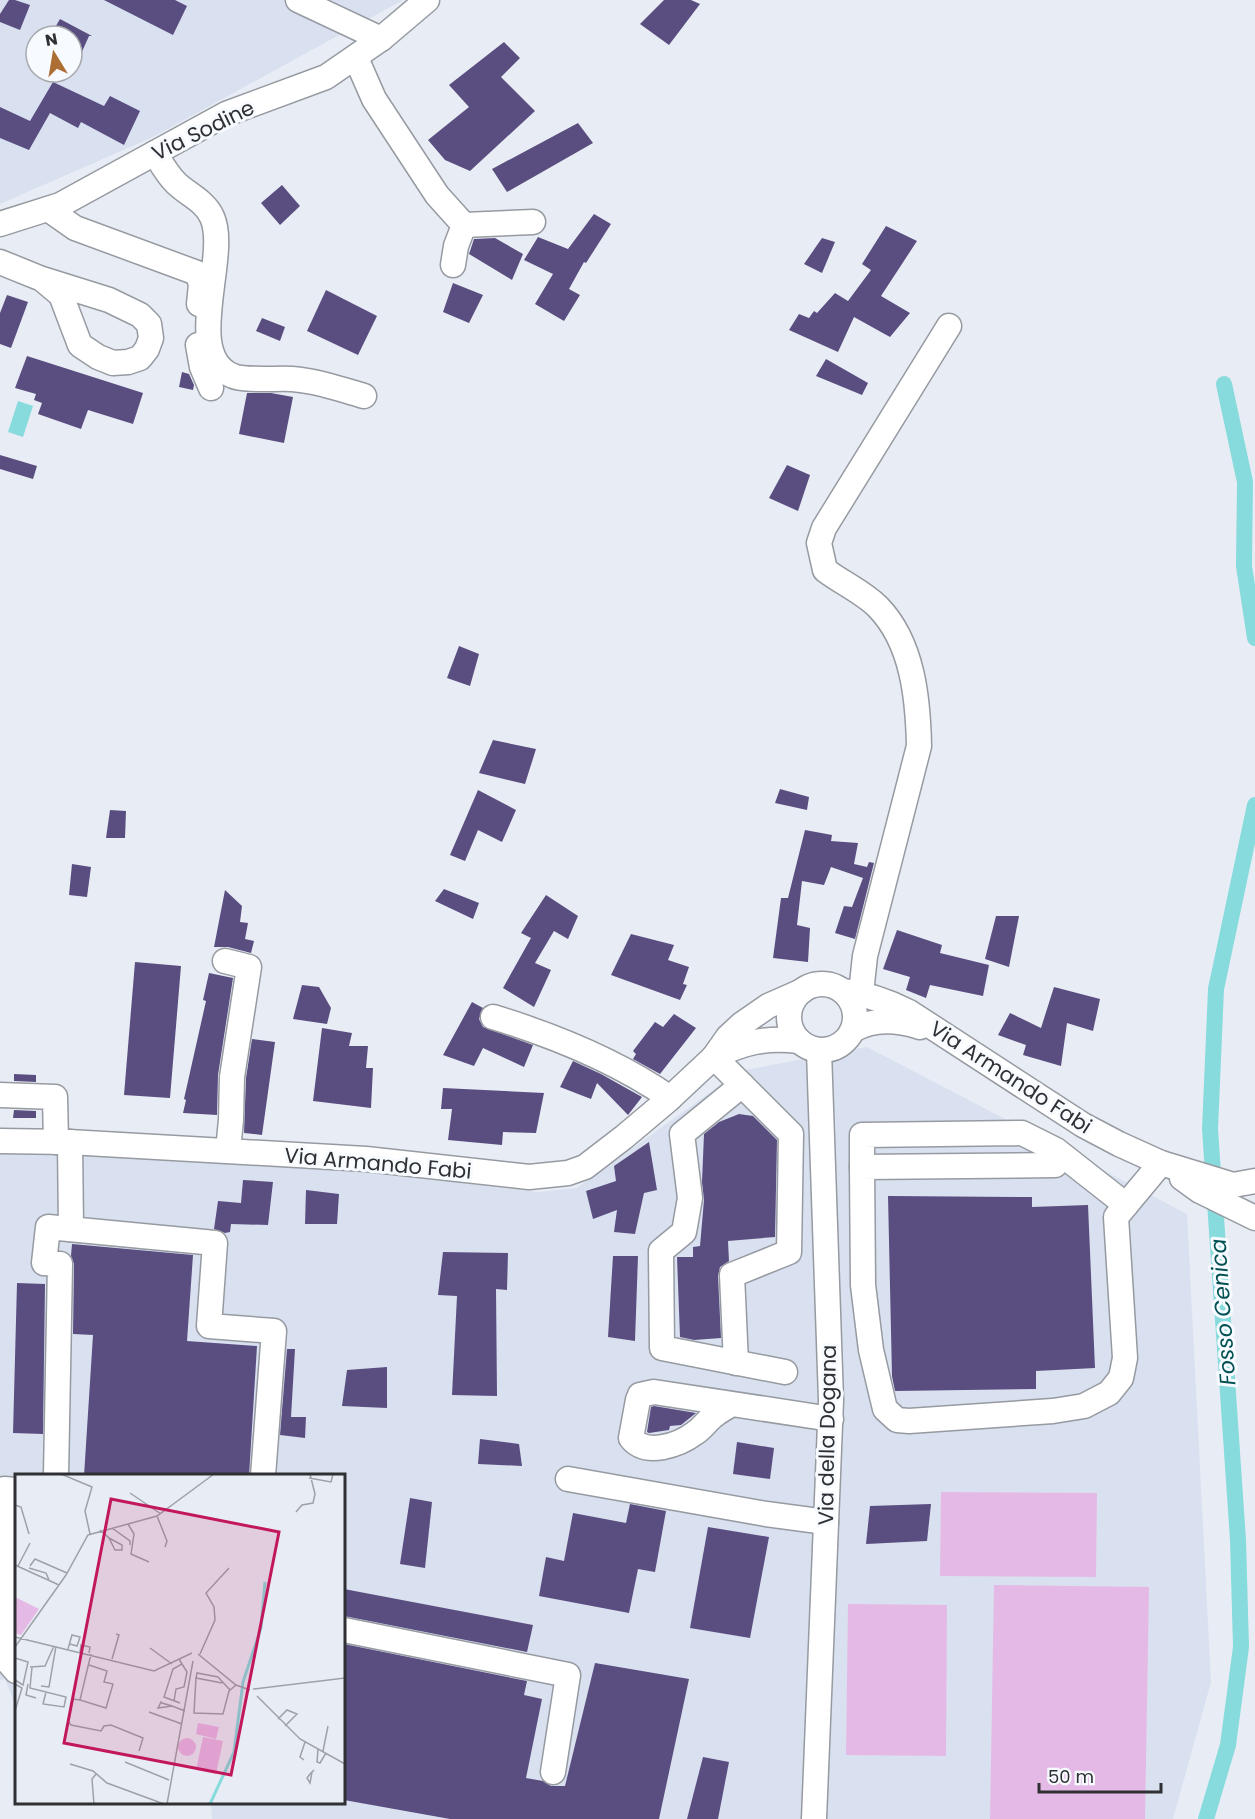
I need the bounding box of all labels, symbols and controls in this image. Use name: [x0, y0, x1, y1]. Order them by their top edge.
north arrow: [24, 24, 84, 84]
text: N: [43, 27, 59, 52]
street label: Via Sodine: [147, 93, 259, 167]
street label: Via Armando Fabi: [924, 1014, 1098, 1140]
street label: Via Armando Fabi: [283, 1140, 473, 1186]
water label: Fosso Cenica: [1202, 1237, 1244, 1386]
street label: Via della Dogana: [811, 1344, 843, 1526]
inset map: [15, 1474, 345, 1804]
scale bar: [1039, 1756, 1160, 1794]
text: 50 m: [1048, 1764, 1094, 1789]

